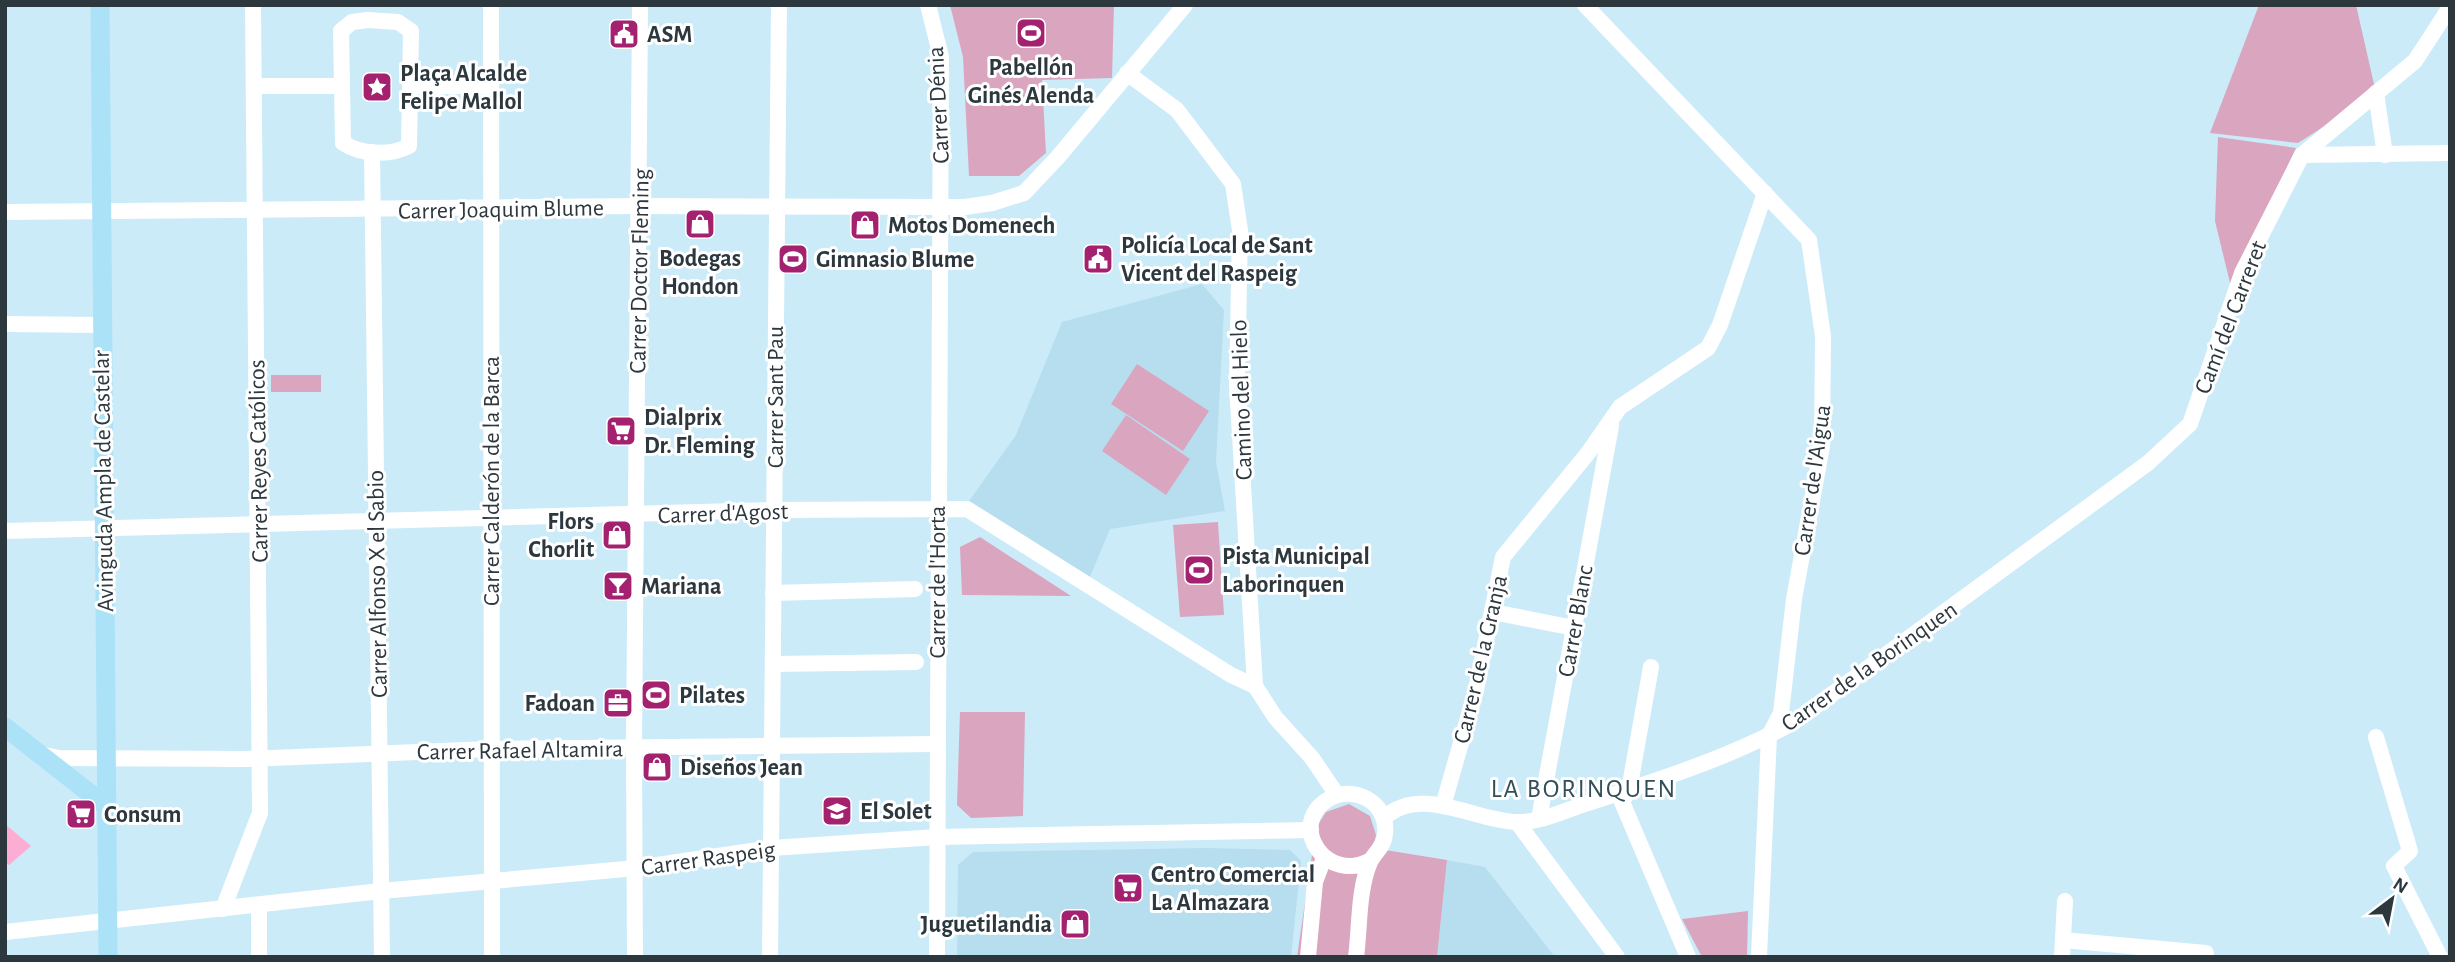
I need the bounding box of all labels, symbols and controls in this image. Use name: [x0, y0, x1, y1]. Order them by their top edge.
sports icon: Pabellón Ginés Alenda: [1014, 16, 1048, 50]
public building icon: ASM: [607, 17, 641, 51]
place label: ASM: [647, 23, 692, 47]
street label: Carrer Dénia: [924, 46, 954, 164]
place label: Pabellón Ginés Alenda: [968, 56, 1094, 108]
place label: Plaça Alcalde Felipe Mallol: [400, 62, 527, 114]
place icon: Plaça Alcalde Felipe Mallol: [360, 70, 394, 104]
street label: Carrer Doctor Fleming: [626, 168, 654, 374]
street label: Carrer Joaquim Blume: [398, 196, 604, 224]
shop icon: Bodegas Hondon: [683, 207, 717, 241]
shop icon: Motos Domenech: [848, 208, 882, 242]
place label: Motos Domenech: [888, 214, 1055, 238]
place label: Policía Local de Sant Vicent del Raspeig: [1121, 234, 1313, 286]
street label: Camí del Carreret: [2191, 237, 2271, 397]
sports icon: Gimnasio Blume: [776, 242, 810, 276]
public building icon: Policía Local de Sant Vicent del Raspeig: [1081, 242, 1115, 276]
place label: Bodegas Hondon: [659, 247, 741, 299]
place label: Gimnasio Blume: [816, 248, 974, 272]
street label: Camino del Hielo: [1227, 319, 1257, 481]
street label: Carrer Sant Pau: [764, 326, 788, 468]
street label: Avinguda Ampla de Castelar: [90, 350, 118, 612]
street label: Carrer Calderón de la Barca: [480, 356, 504, 606]
street label: Carrer Reyes Católicos: [245, 359, 273, 563]
street label: Carrer de l'Aigua: [1791, 403, 1835, 557]
place label: Dialprix Dr. Fleming: [644, 406, 755, 458]
supermarket icon: Dialprix Dr. Fleming: [604, 414, 638, 448]
street label: Carrer Alfonso X el Sabio: [364, 470, 392, 698]
street label: Carrer d'Agost: [657, 500, 789, 528]
street label: Carrer de l'Horta: [926, 506, 950, 658]
place label: Flors Chorlit: [528, 510, 594, 562]
shop icon: Flors Chorlit: [600, 518, 634, 552]
place label: Pista Municipal Laborinquen: [1222, 545, 1370, 597]
sports icon: Pista Municipal Laborinquen: [1182, 553, 1216, 587]
street label: Carrer Blanc: [1554, 564, 1598, 679]
bar icon: Mariana: [601, 569, 635, 603]
street label: Carrer de la Granja: [1450, 573, 1512, 746]
place label: Mariana: [641, 575, 722, 599]
street label: Carrer de la Borinquen: [1777, 597, 1962, 736]
sports icon: Pilates: [639, 678, 673, 712]
place label: Pilates: [679, 684, 745, 708]
office icon: Fadoan: [601, 686, 635, 720]
place label: Fadoan: [525, 692, 595, 716]
street label: Carrer Rafael Altamira: [417, 737, 623, 765]
shop icon: Diseños Jean: [640, 750, 674, 784]
place label: Diseños Jean: [680, 756, 803, 780]
district label: LA BORINQUEN: [1491, 776, 1677, 802]
school or university icon: El Solet: [820, 794, 854, 828]
supermarket icon: Consum: [64, 797, 98, 831]
place label: El Solet: [860, 800, 932, 824]
place label: Consum: [104, 803, 181, 827]
street label: Carrer Raspeig: [640, 838, 777, 880]
place label: Centro Comercial La Almazara: [1151, 863, 1315, 915]
north arrow: [2357, 864, 2427, 934]
supermarket icon: Centro Comercial La Almazara: [1111, 871, 1145, 905]
text: N: [2390, 874, 2411, 897]
shop icon: Juguetilandia: [1058, 907, 1092, 941]
place label: Juguetilandia: [921, 913, 1052, 937]

